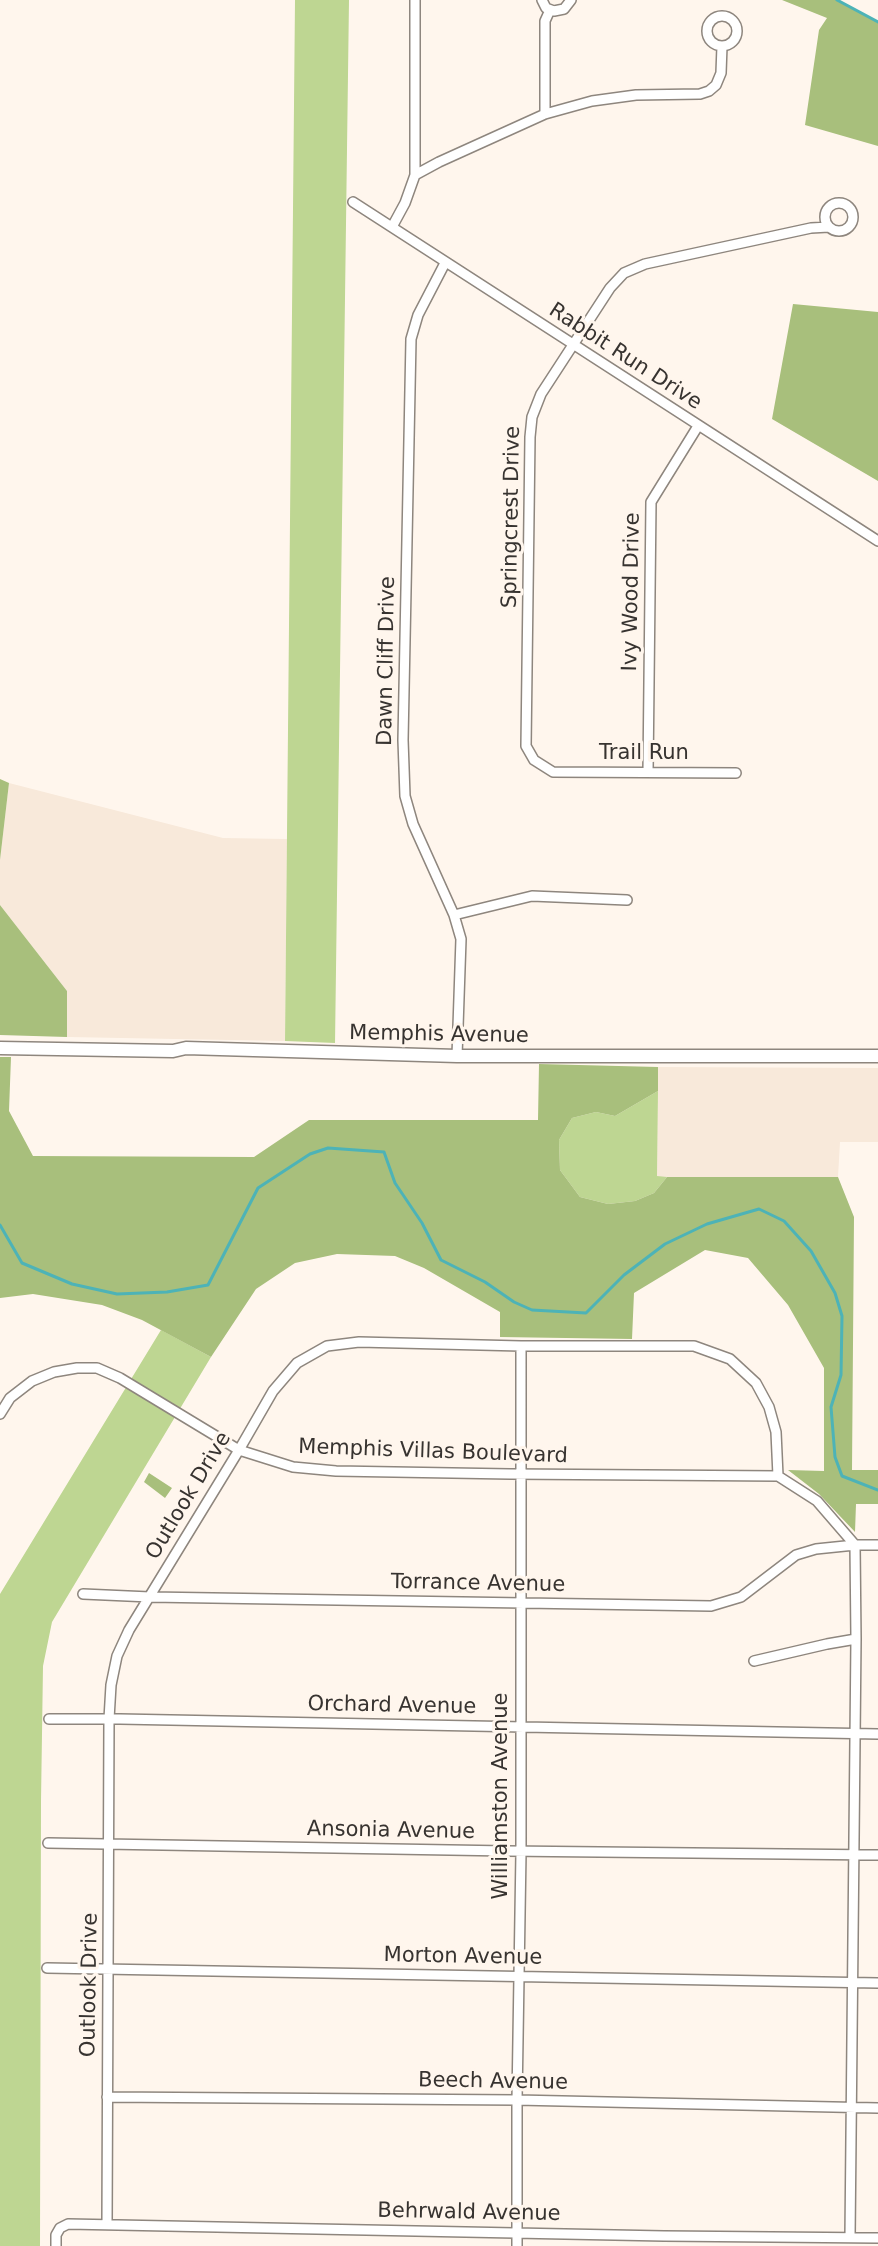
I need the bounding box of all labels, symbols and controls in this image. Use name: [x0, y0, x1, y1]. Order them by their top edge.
street label: Rabbit Run Drive: [544, 298, 706, 416]
street label: Springcrest Drive: [498, 426, 526, 608]
street label: Ivy Wood Drive: [618, 512, 646, 672]
street label: Dawn Cliff Drive: [373, 576, 401, 746]
street label: Trail Run: [599, 741, 689, 767]
street label: Memphis Avenue: [349, 1021, 529, 1049]
street label: Outlook Drive: [141, 1428, 237, 1564]
street label: Memphis Villas Boulevard: [298, 1435, 568, 1469]
street label: Torrance Avenue: [391, 1570, 565, 1598]
street label: Orchard Avenue: [307, 1692, 477, 1720]
street label: Williamston Avenue: [489, 1693, 515, 1899]
street label: Ansonia Avenue: [307, 1817, 475, 1845]
street label: Outlook Drive: [76, 1913, 104, 2057]
street label: Morton Avenue: [383, 1943, 543, 1971]
street label: Beech Avenue: [418, 2068, 568, 2096]
street label: Behrwald Avenue: [377, 2199, 561, 2227]

